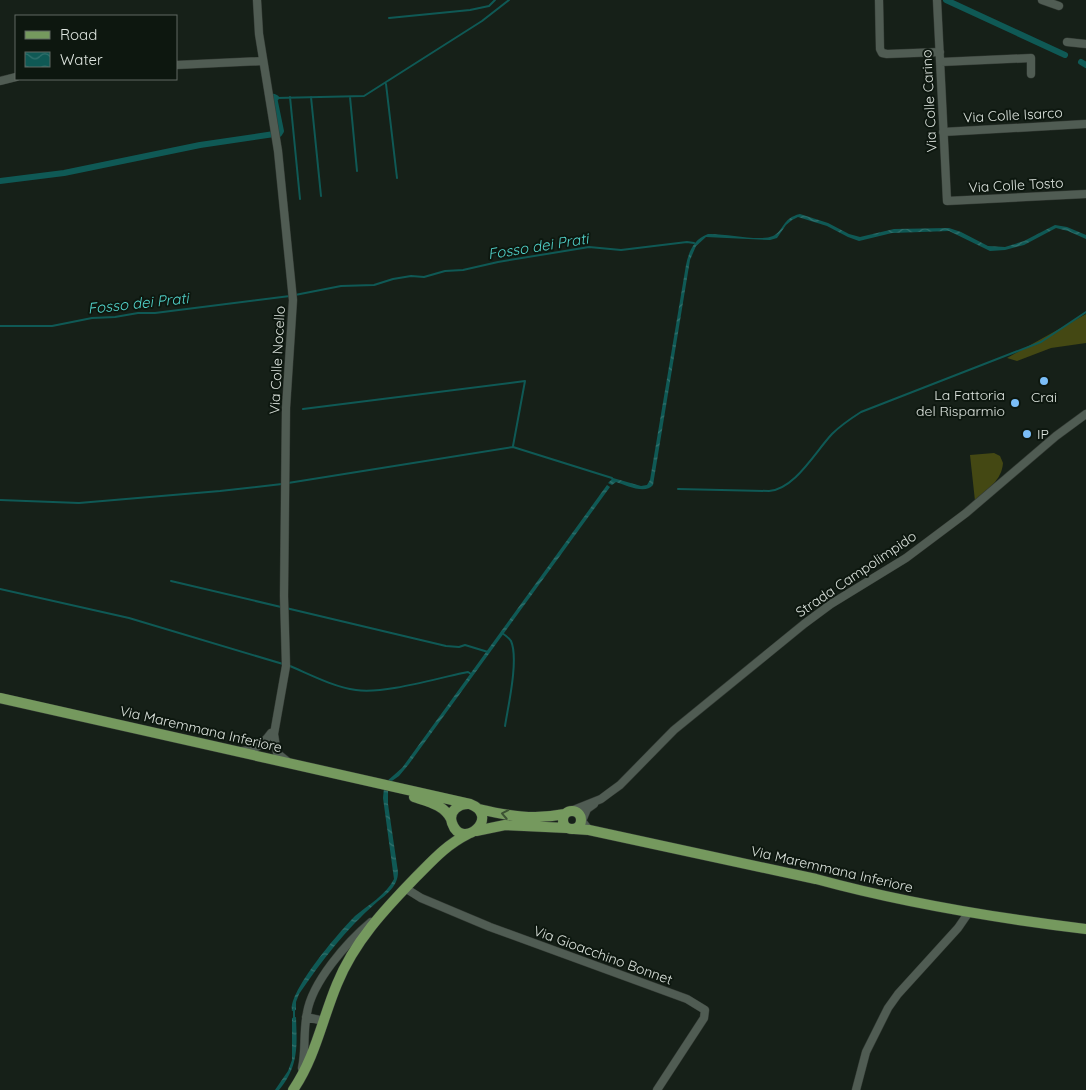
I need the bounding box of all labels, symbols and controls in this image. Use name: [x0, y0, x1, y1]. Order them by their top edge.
legend: [15, 15, 178, 80]
text: Road: [60, 25, 97, 44]
street label: Via Colle Carino: [917, 49, 941, 153]
text: Water: [60, 50, 103, 69]
street label: Via Colle Isarco: [963, 103, 1063, 127]
street label: Via Colle Tosto: [968, 174, 1064, 196]
water label: Fosso dei Prati: [486, 228, 591, 263]
water label: Fosso dei Prati: [87, 288, 191, 318]
street label: Via Colle Nocello: [265, 305, 289, 415]
marker: Crai: [1038, 375, 1050, 387]
place label: La Fattoria del Risparmio: [916, 386, 1005, 420]
place label: Crai: [1031, 388, 1057, 406]
marker: La Fattoria del Risparmio: [1009, 397, 1021, 409]
place label: IP: [1037, 425, 1049, 443]
marker: IP: [1021, 428, 1033, 440]
street label: Strada Campolimpido: [792, 527, 920, 621]
street label: Via Maremmana Inferiore: [118, 702, 284, 756]
one-way arrow: [500, 810, 509, 820]
street label: Via Maremmana Inferiore: [749, 842, 915, 896]
street label: Via Gioacchino Bonnet: [531, 921, 675, 989]

